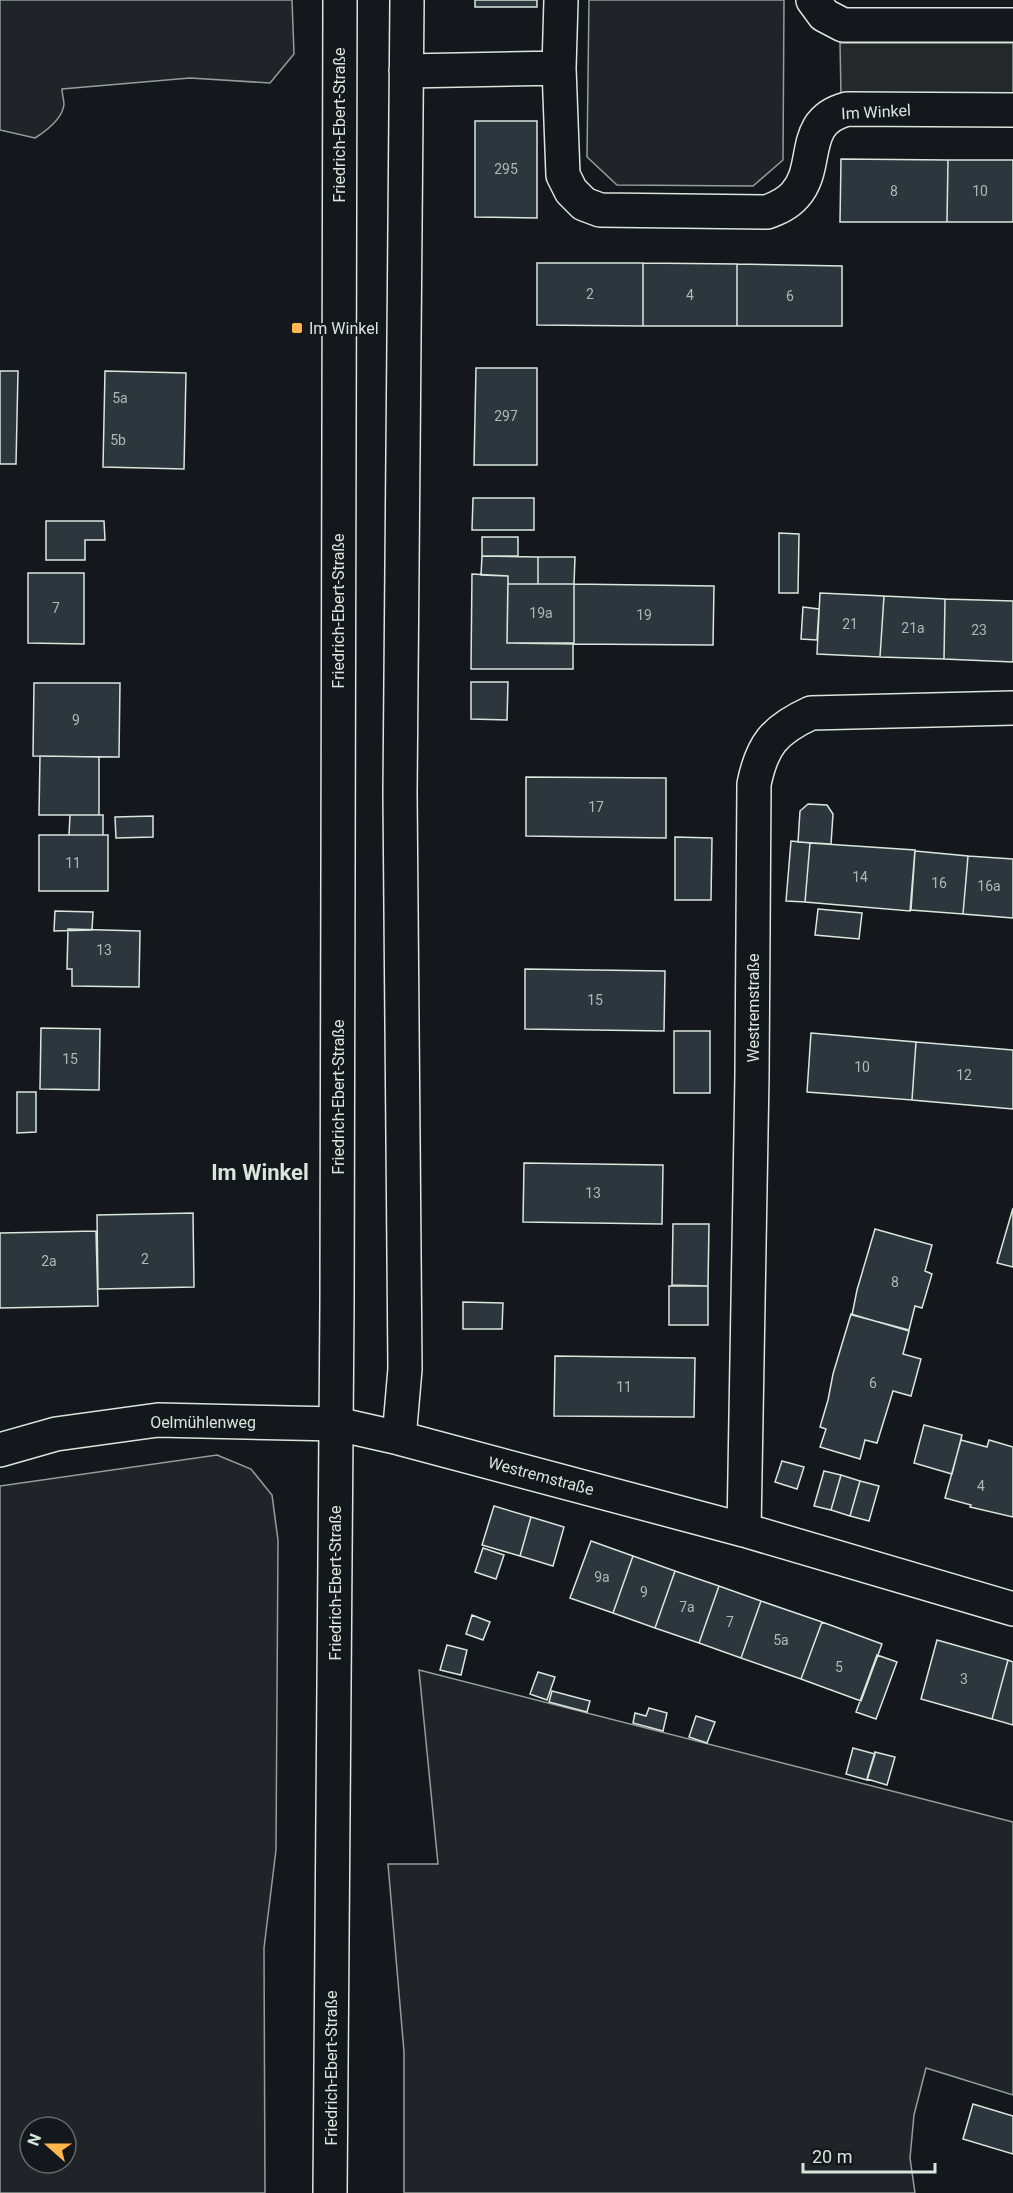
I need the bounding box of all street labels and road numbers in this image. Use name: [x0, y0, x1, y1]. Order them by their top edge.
street label: Friedrich-Ebert-Straße: [330, 48, 349, 202]
street label: Im Winkel: [841, 101, 911, 123]
street label: Friedrich-Ebert-Straße: [329, 534, 348, 688]
street label: Westremstraße: [744, 953, 763, 1063]
street label: Friedrich-Ebert-Straße: [329, 1020, 348, 1174]
street label: Oelmühlenweg: [150, 1413, 256, 1432]
street label: Westremstraße: [486, 1453, 596, 1499]
street label: Friedrich-Ebert-Straße: [326, 1506, 345, 1660]
street label: Friedrich-Ebert-Straße: [322, 1991, 341, 2145]

